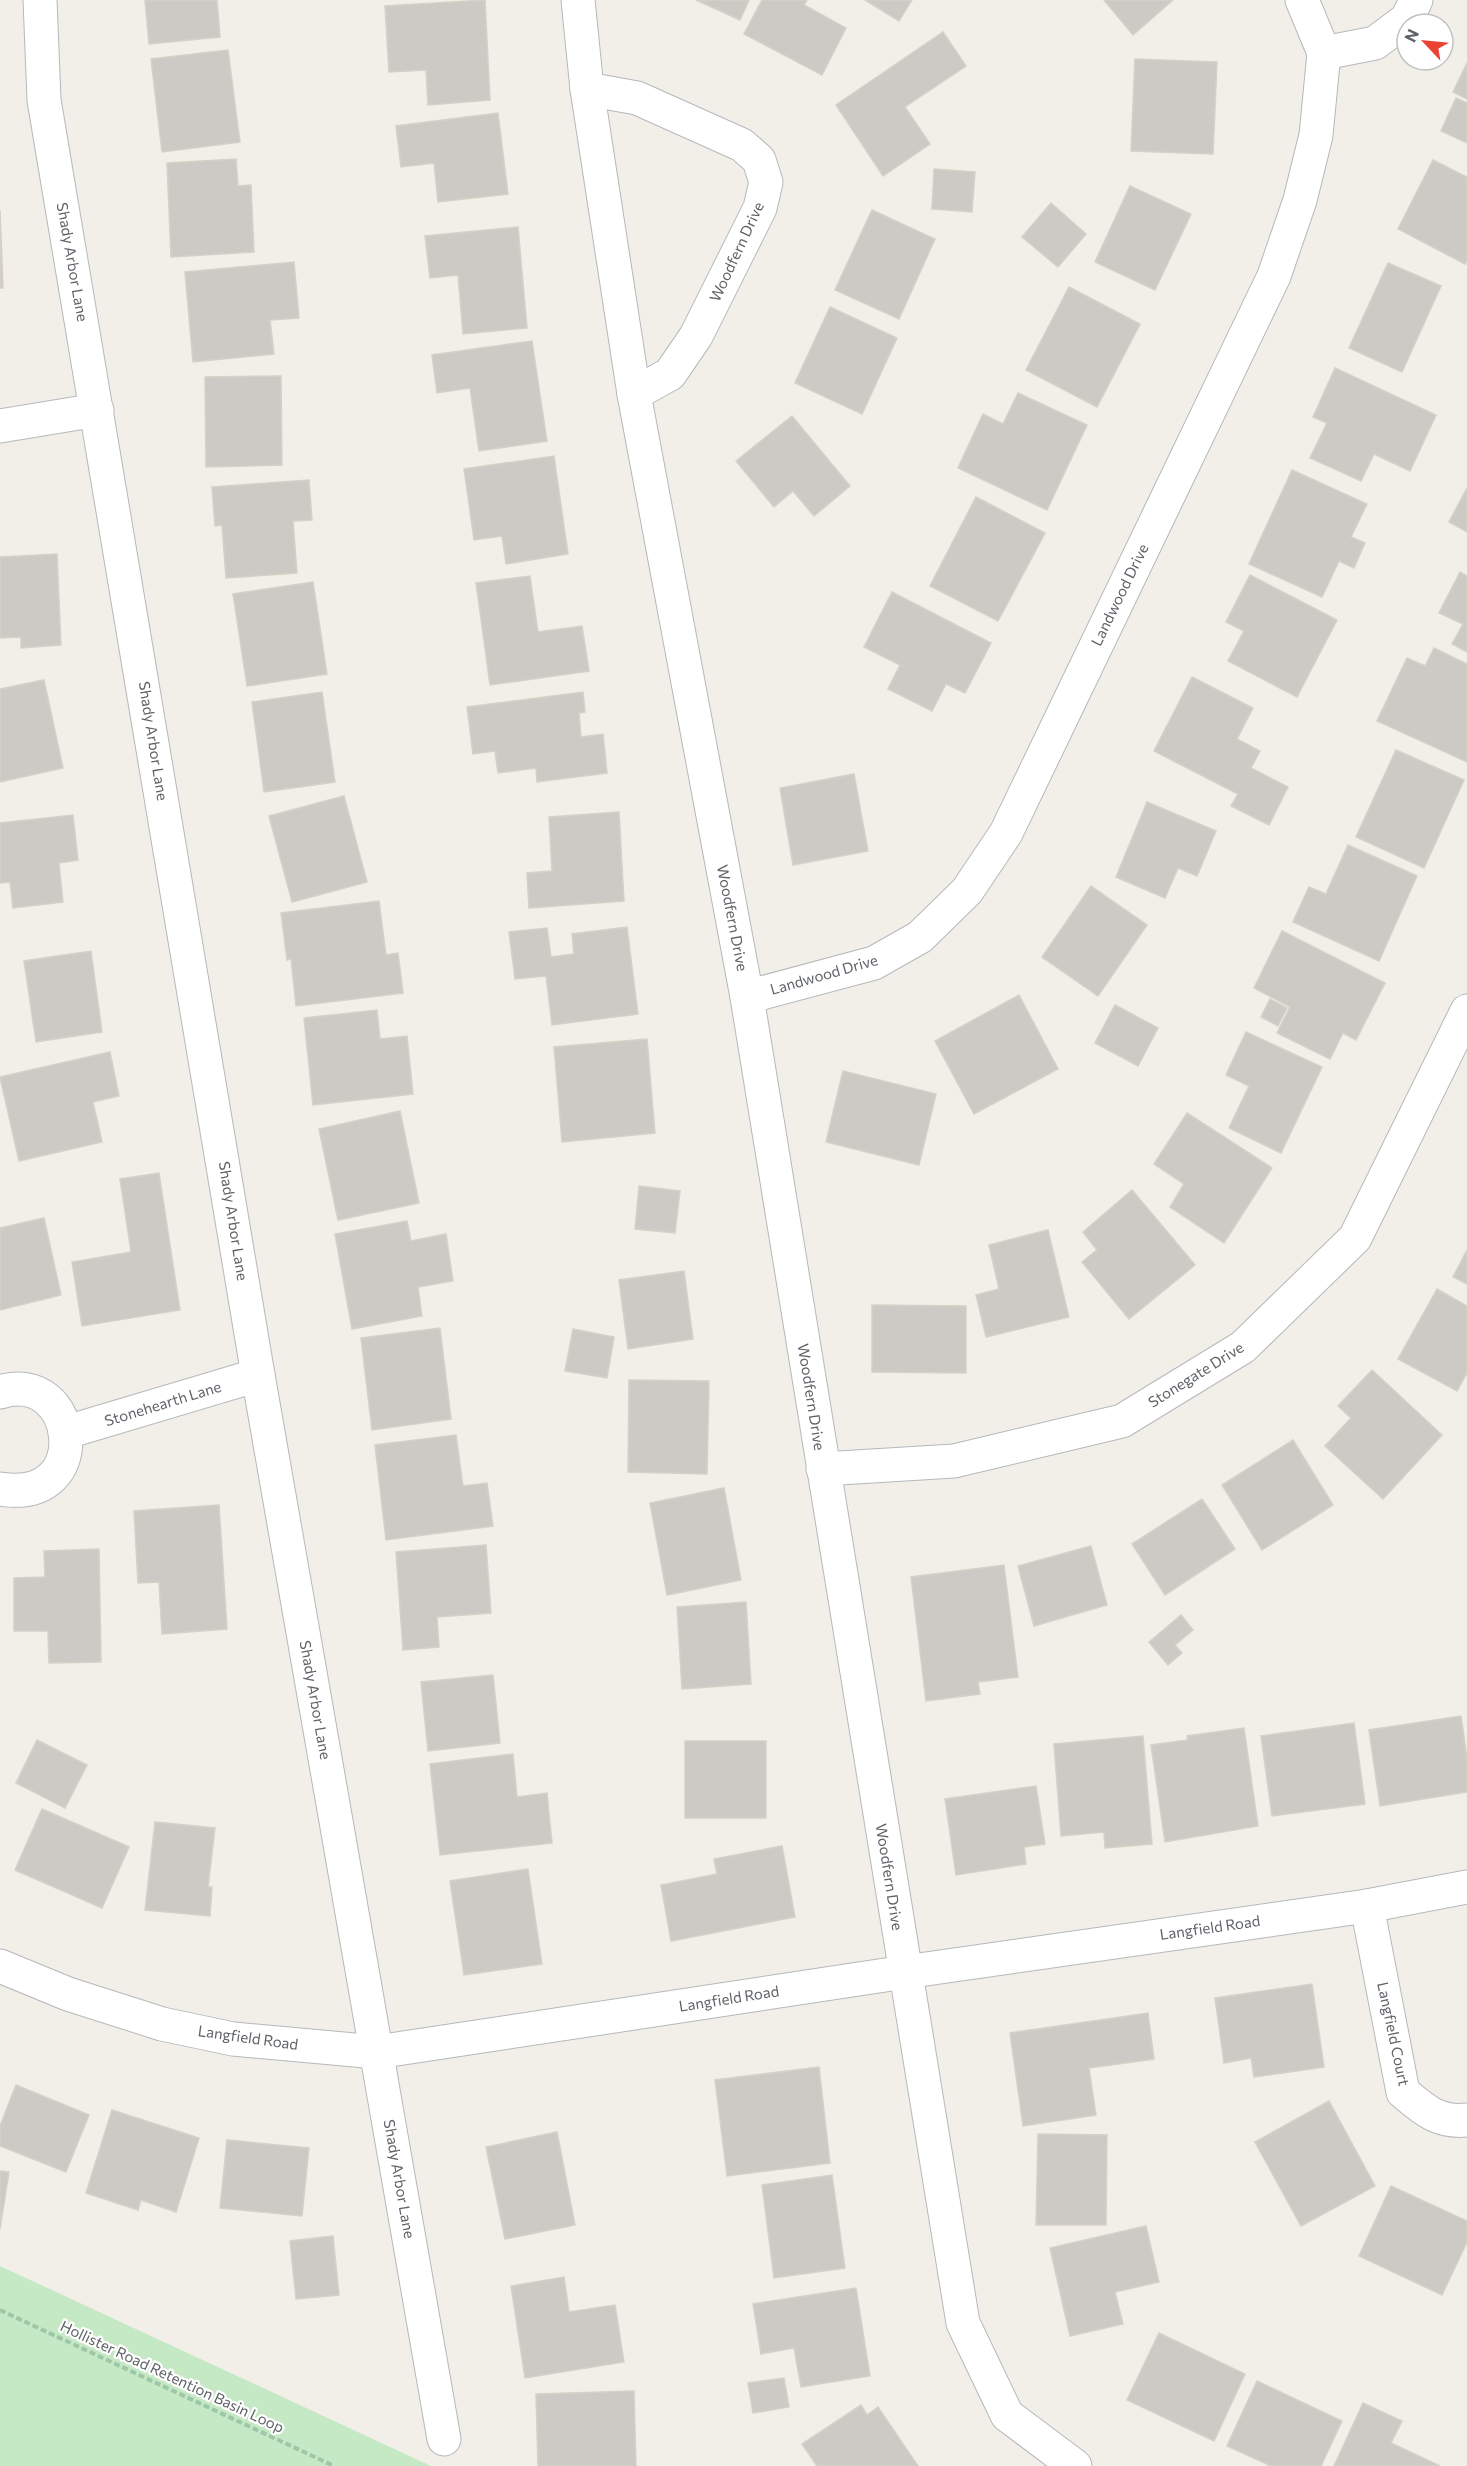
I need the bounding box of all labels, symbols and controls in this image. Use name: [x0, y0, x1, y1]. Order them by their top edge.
north arrow: [1395, 12, 1455, 72]
text: N: [1400, 26, 1422, 45]
street label: Woodfern Drive: [705, 199, 767, 304]
street label: Shady Arbor Lane: [54, 201, 92, 323]
street label: Landwood Drive: [1087, 541, 1152, 648]
street label: Shady Arbor Lane: [136, 680, 172, 802]
street label: Woodfern Drive: [714, 863, 752, 973]
street label: Landwood Drive: [768, 950, 880, 998]
street label: Shady Arbor Lane: [216, 1160, 252, 1282]
street label: Stonegate Drive: [1144, 1338, 1247, 1411]
street label: Woodfern Drive: [795, 1342, 829, 1452]
street label: Stonehearth Lane: [102, 1377, 223, 1429]
street label: Shady Arbor Lane: [297, 1639, 335, 1761]
street label: Woodfern Drive: [873, 1822, 907, 1932]
street label: Langfield Road: [1158, 1911, 1261, 1943]
street label: Langfield Court: [1374, 1980, 1414, 2087]
street label: Langfield Road: [677, 1981, 780, 2015]
street label: Langfield Road: [197, 2021, 300, 2053]
street label: Shady Arbor Lane: [381, 2118, 419, 2240]
street label: Hollister Road Retention Basin Loop: [58, 2316, 287, 2436]

